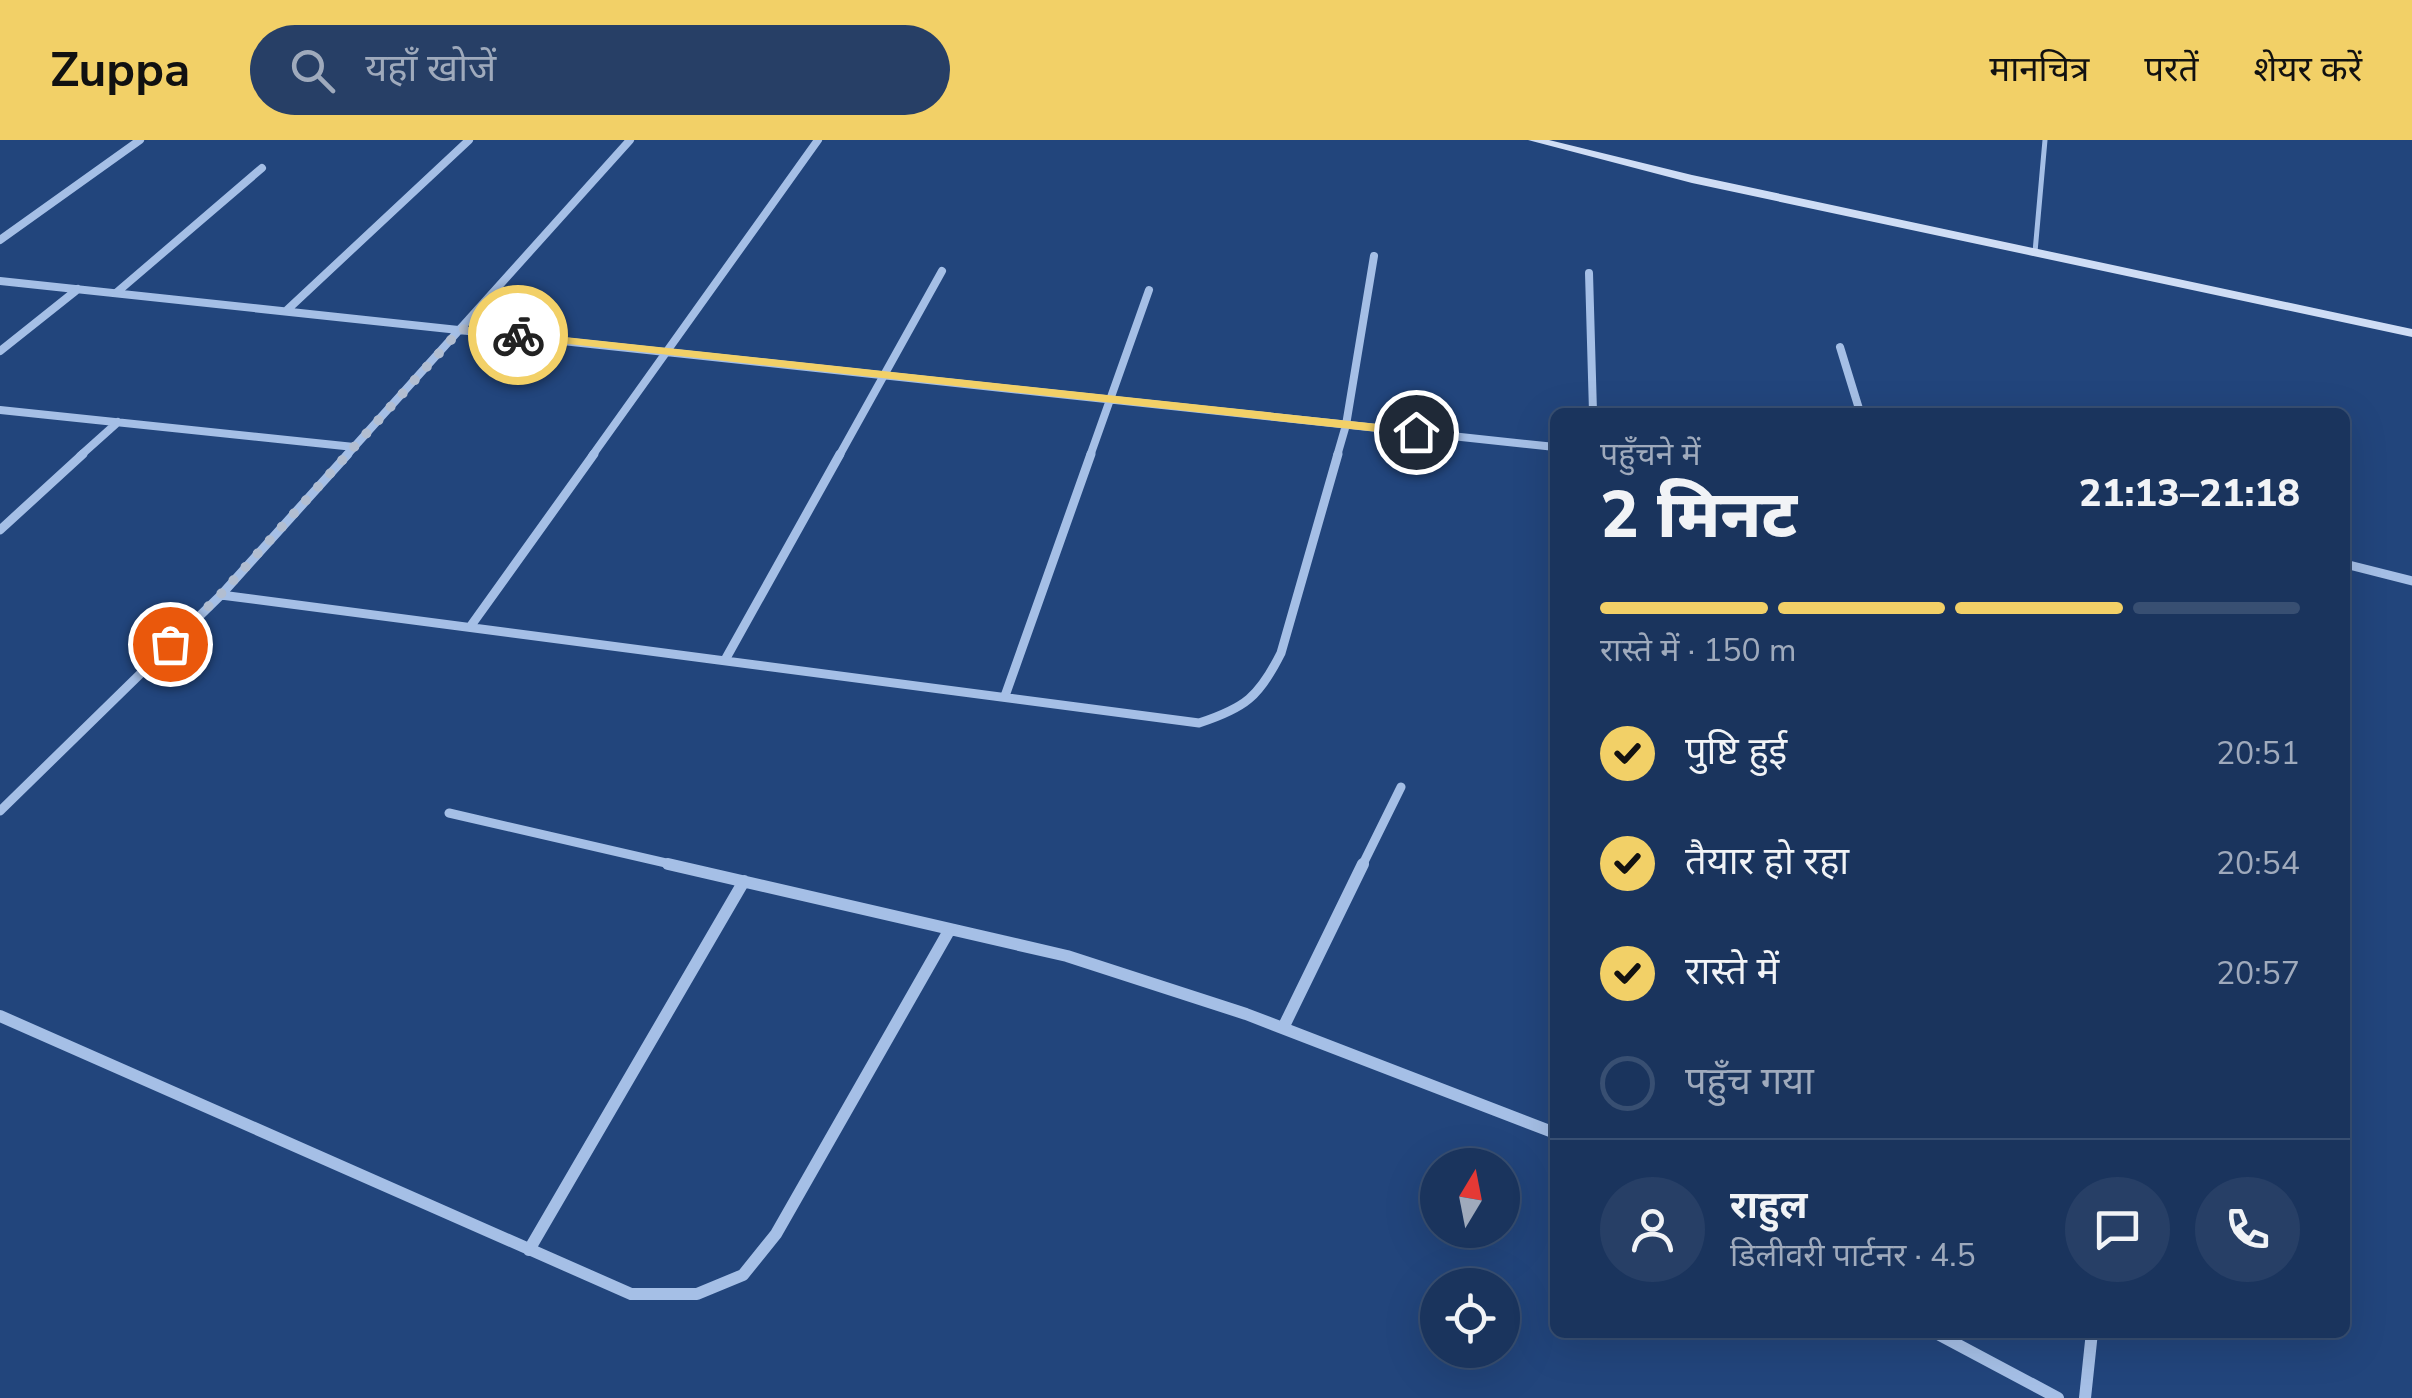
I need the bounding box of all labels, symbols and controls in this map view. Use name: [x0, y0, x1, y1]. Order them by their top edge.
search box: [250, 25, 950, 115]
text: Zuppa: [50, 37, 190, 103]
icon: search: [285, 43, 340, 98]
text: यहाँ खोजें: [365, 43, 496, 94]
text: मानचित्र: [1989, 46, 2089, 93]
text: परतें: [2144, 46, 2198, 93]
text: शेयर करें: [2253, 46, 2362, 93]
courier: [468, 285, 568, 385]
icon: bike: [491, 308, 546, 363]
pin: [1374, 390, 1459, 475]
icon: home: [1389, 405, 1444, 460]
text: पहुँचने में: [1600, 433, 1701, 476]
text: 21:13–21:18: [2079, 468, 2300, 519]
text: 2 मिनट: [1600, 471, 1797, 560]
pin: [128, 602, 213, 687]
icon: bag: [143, 617, 198, 672]
text: रास्ते में · 150 m: [1600, 629, 1796, 672]
icon: check: [1600, 726, 1655, 781]
text: पुष्टि हुई: [1685, 726, 1787, 777]
text: 20:51: [2216, 732, 2300, 775]
icon: check: [1600, 836, 1655, 891]
text: तैयार हो रहा: [1685, 836, 1849, 887]
text: 20:54: [2216, 842, 2300, 885]
icon: check: [1600, 946, 1655, 1001]
text: रास्ते में: [1685, 946, 1779, 997]
text: 20:57: [2216, 952, 2300, 995]
text: पहुँच गया: [1685, 1056, 1814, 1107]
north arrow: [1420, 1148, 1520, 1248]
map controls: [1420, 1148, 1520, 1368]
button: person: [1600, 1177, 1705, 1282]
button: chat: [2065, 1177, 2170, 1282]
button: phone: [2195, 1177, 2300, 1282]
text: राहुल: [1730, 1180, 1807, 1231]
text: डिलीवरी पार्टनर · 4.5: [1730, 1234, 1976, 1277]
button: locate: [1420, 1268, 1520, 1368]

